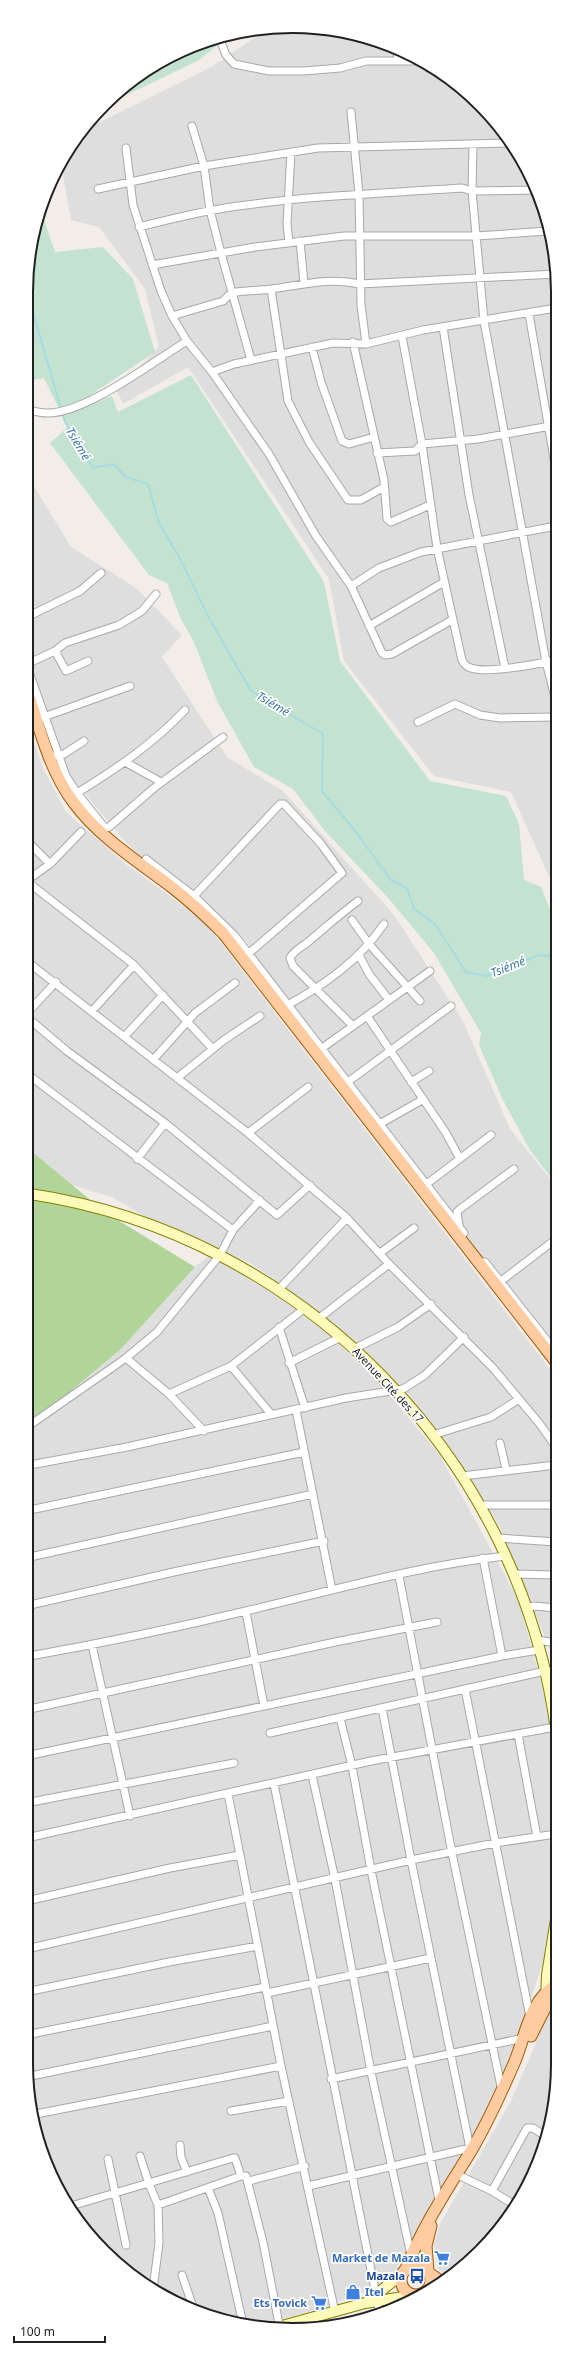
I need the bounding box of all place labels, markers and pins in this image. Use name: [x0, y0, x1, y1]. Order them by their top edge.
supermarket icon: Market de Mazala: [433, 2249, 451, 2267]
place label: Market de Mazala: [332, 2250, 430, 2265]
bus stop icon: Mazala: [408, 2267, 426, 2285]
place label: Mazala: [366, 2268, 405, 2283]
shop icon: Itel: [344, 2283, 362, 2301]
place label: Itel: [365, 2284, 384, 2299]
supermarket icon: Ets Tovick: [310, 2294, 328, 2312]
place label: Ets Tovick: [253, 2295, 307, 2310]

